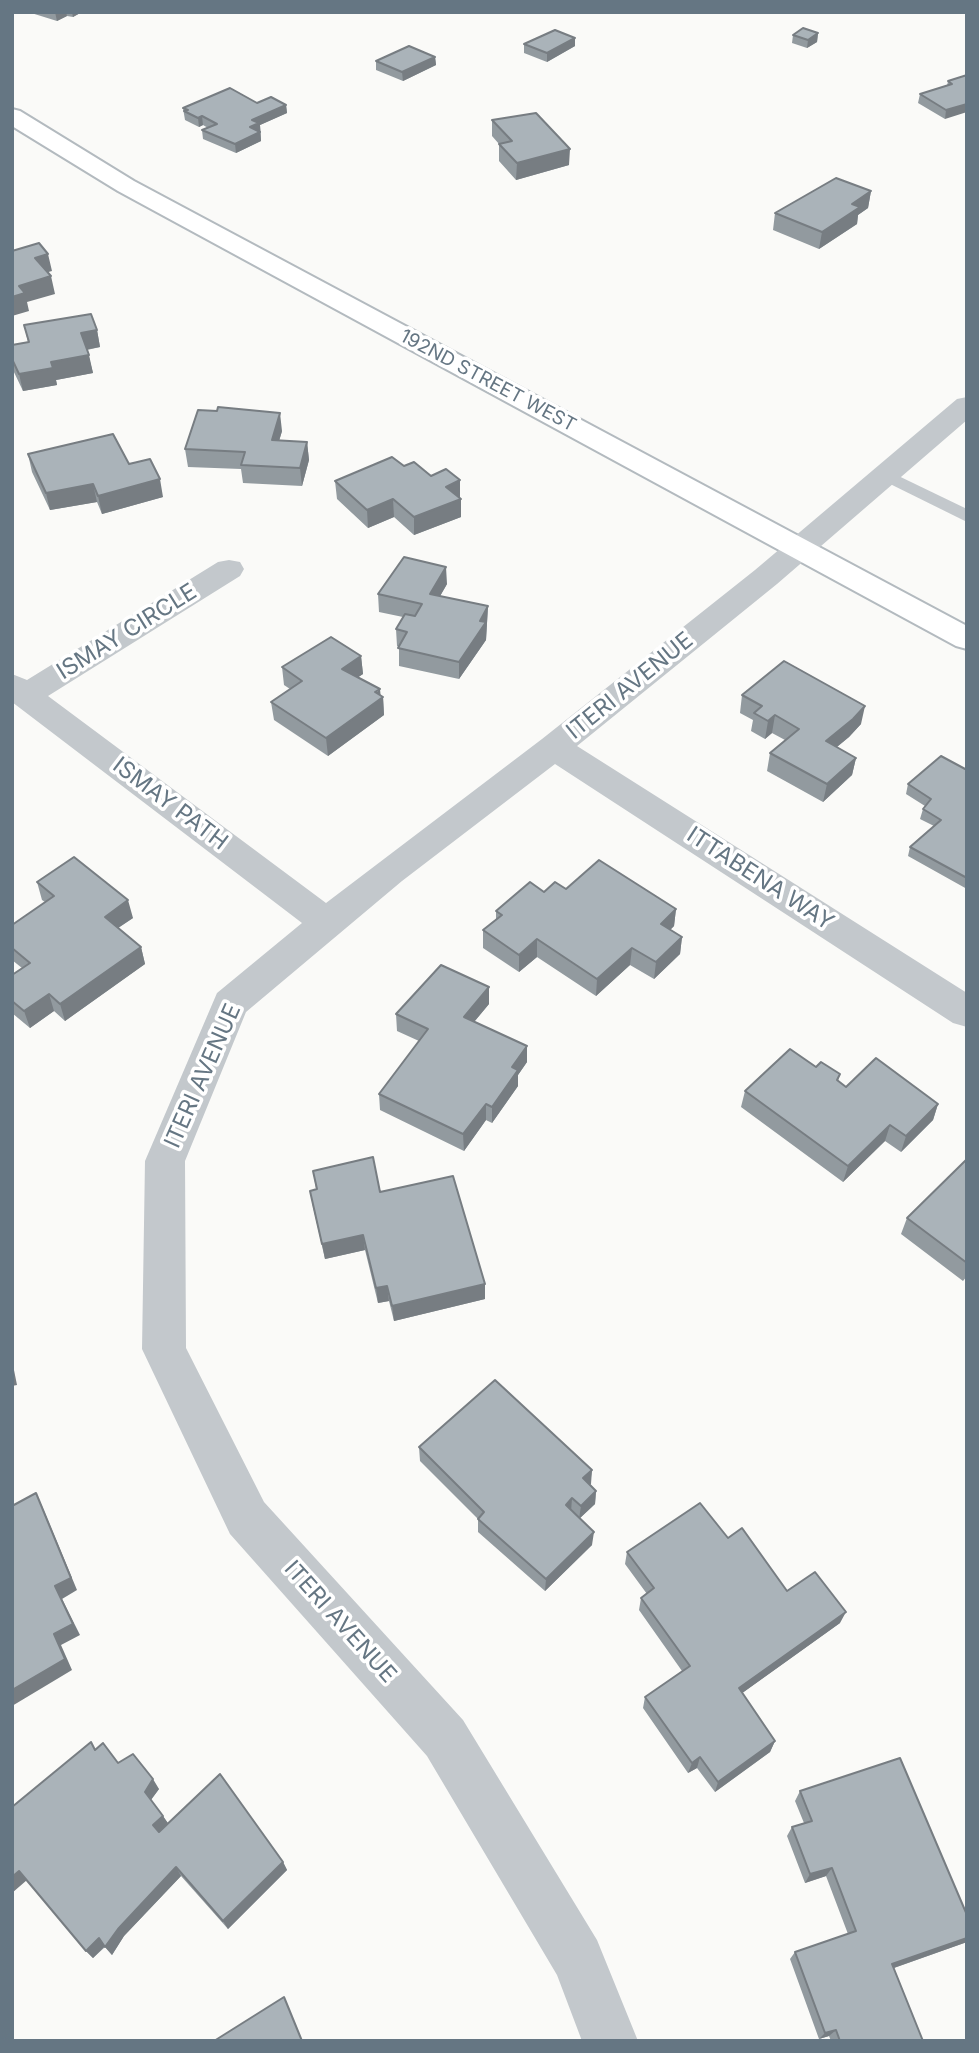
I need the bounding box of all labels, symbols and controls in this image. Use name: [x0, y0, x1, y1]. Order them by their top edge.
street label: 192ND STREET WEST: [396, 325, 580, 437]
street label: ISMAY CIRCLE: [52, 578, 202, 686]
street label: ITERI AVENUE: [561, 627, 699, 745]
street label: ISMAY PATH: [107, 752, 233, 856]
street label: ITTABENA WAY: [681, 821, 839, 937]
street label: ITERI AVENUE: [159, 1000, 247, 1152]
street label: ITERI AVENUE: [278, 1555, 402, 1689]

